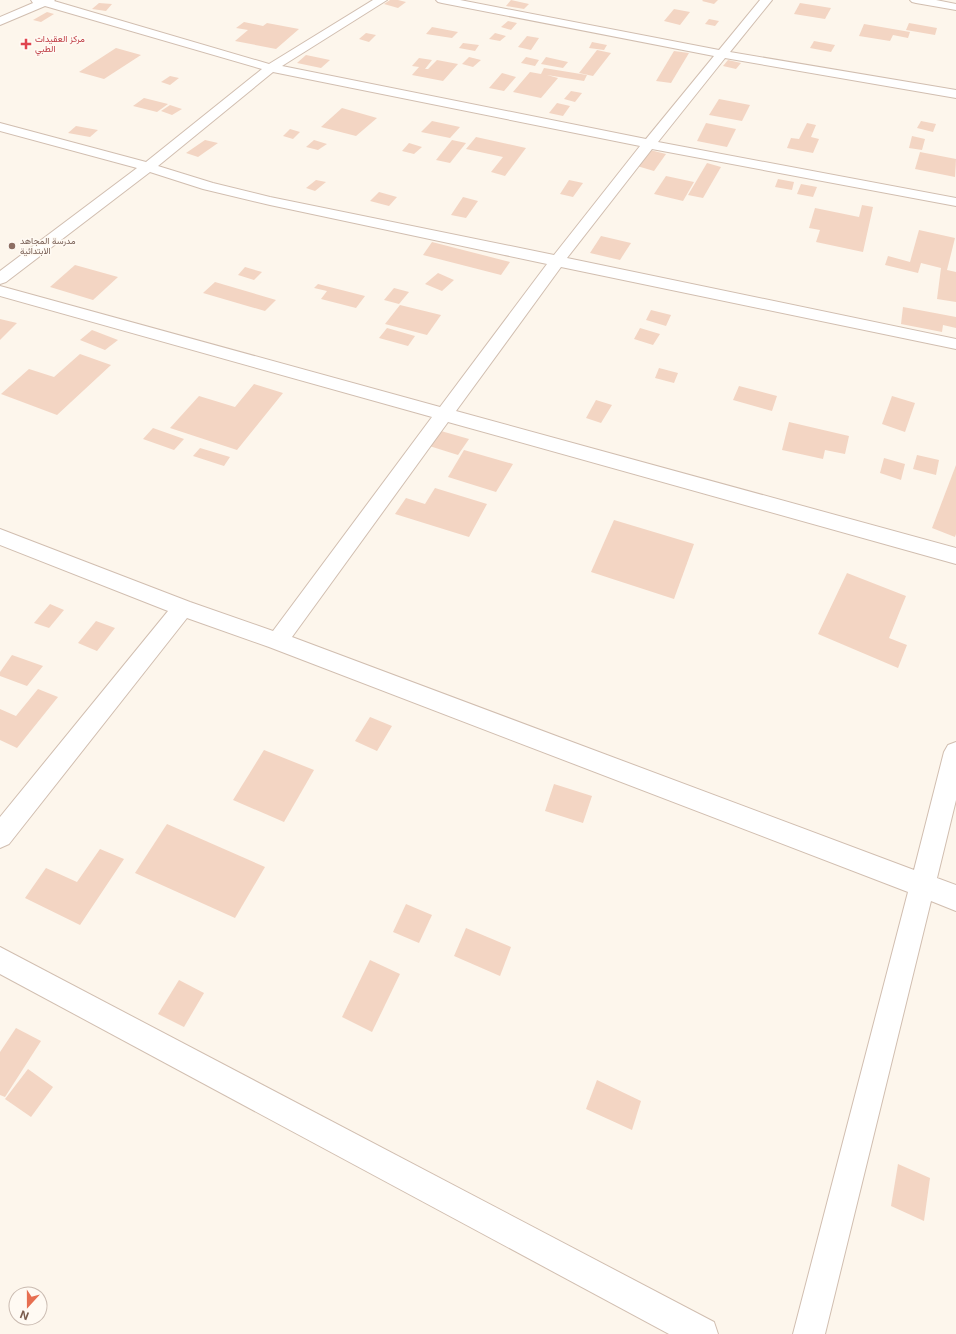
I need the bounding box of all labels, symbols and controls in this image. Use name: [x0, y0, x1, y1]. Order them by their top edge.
place label: مركز العقيدات الطبي: [35, 33, 85, 56]
marker: مركز العقيدات الطبي: [20, 38, 32, 50]
place label: مدرسة المجاهد الابتدائية: [20, 235, 76, 256]
marker: مدرسة المجاهد الابتدائية: [7, 241, 17, 251]
north arrow: [8, 1286, 48, 1326]
text: N: [18, 1307, 31, 1323]

